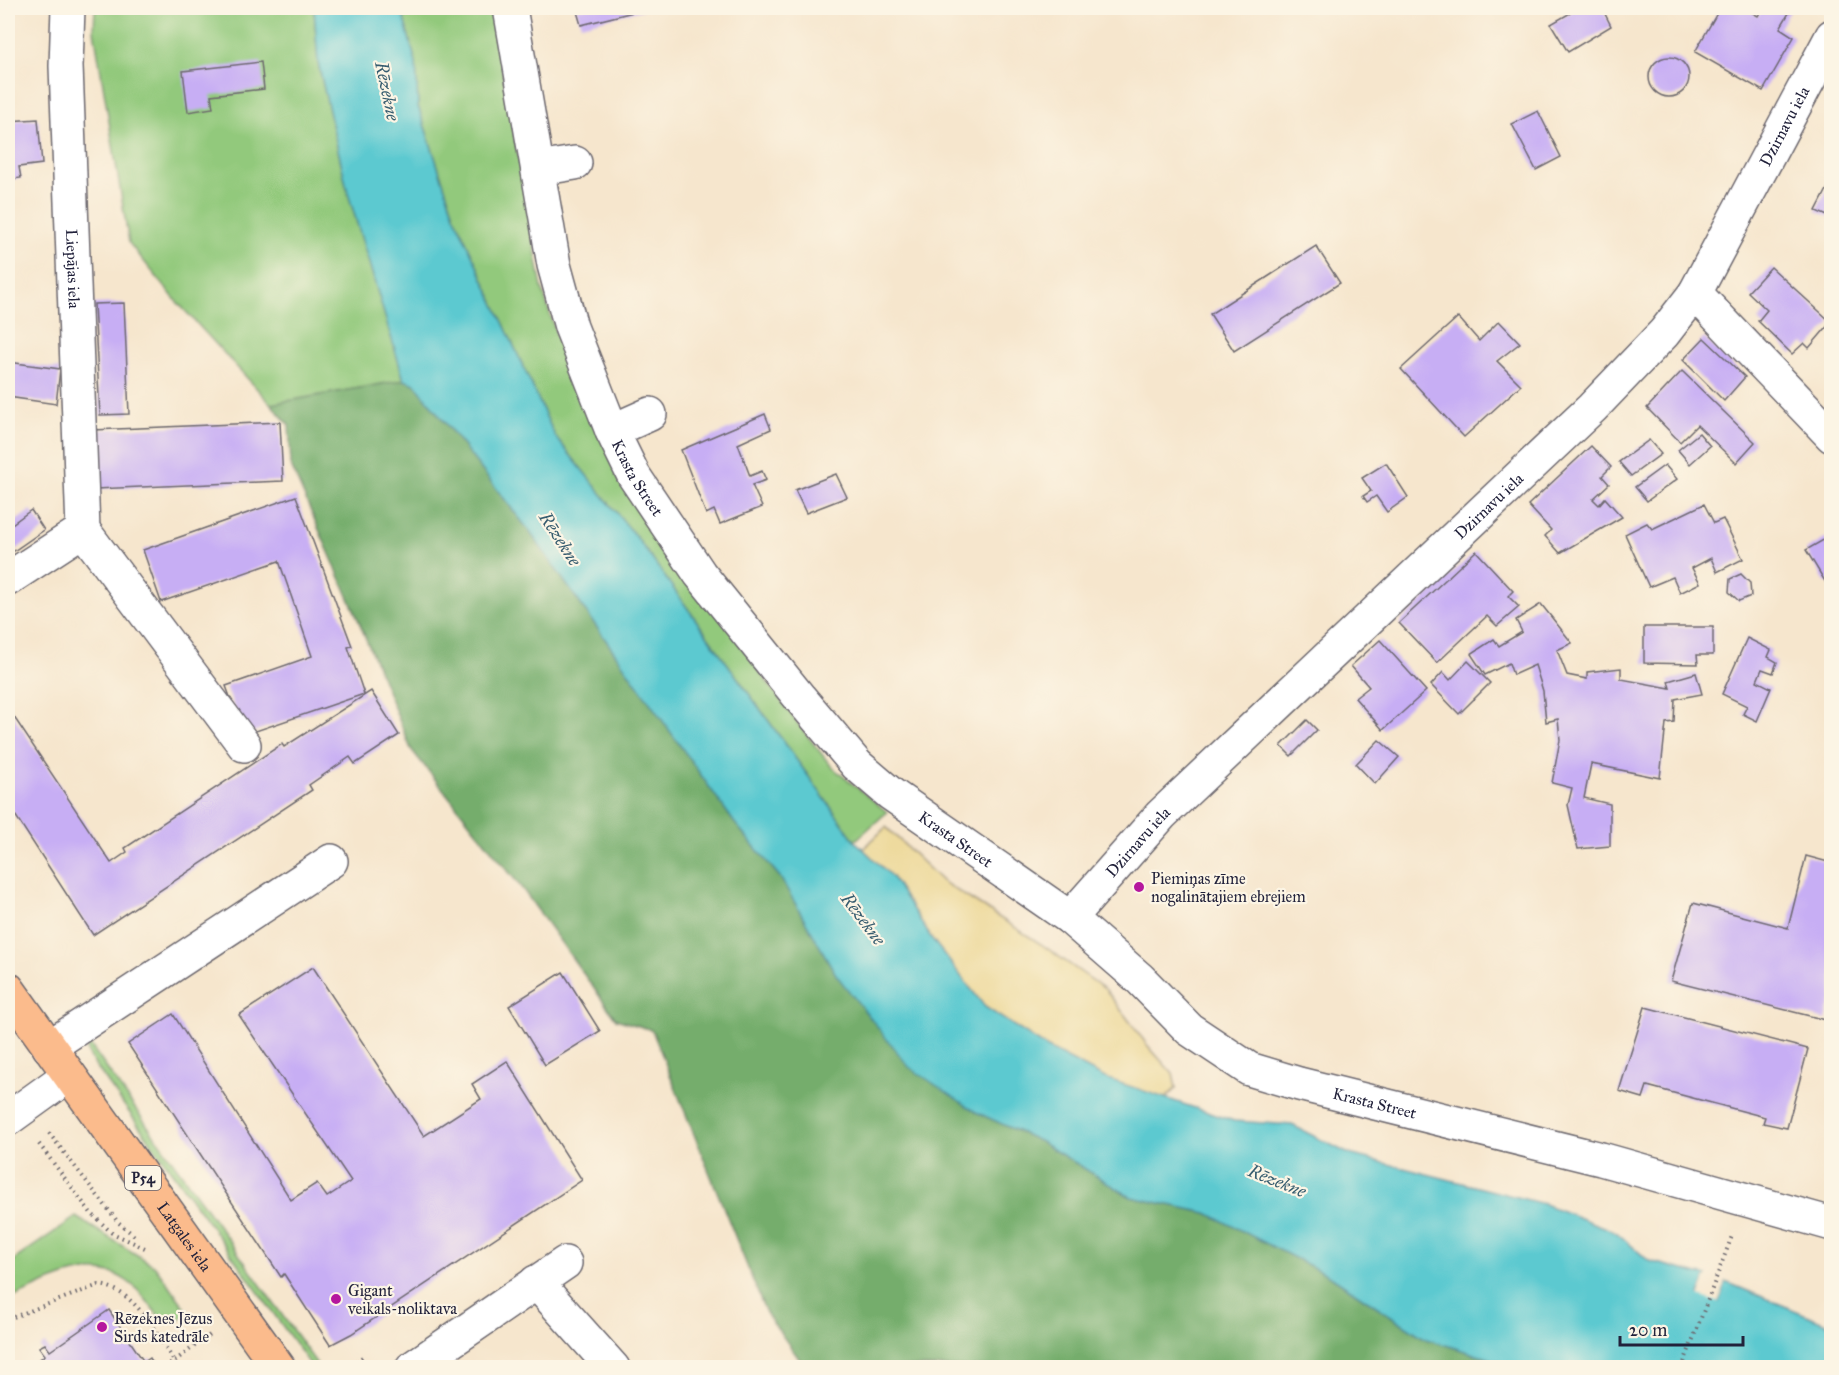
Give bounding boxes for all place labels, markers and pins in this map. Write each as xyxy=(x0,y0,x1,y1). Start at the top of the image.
place label: Piemiņas zīme nogalinātajiem ebrejiem xyxy=(1151,869,1306,907)
marker: Piemiņas zīme nogalinātajiem ebrejiem xyxy=(1132,880,1146,894)
place label: Gigant veikals-noliktava xyxy=(347,1281,457,1318)
marker: Gigant veikals-noliktava xyxy=(329,1292,343,1306)
place label: Rēzeknes Jēzus Sirds katedrāle xyxy=(114,1309,213,1346)
marker: Rēzeknes Jēzus Sirds katedrāle xyxy=(95,1320,109,1334)

